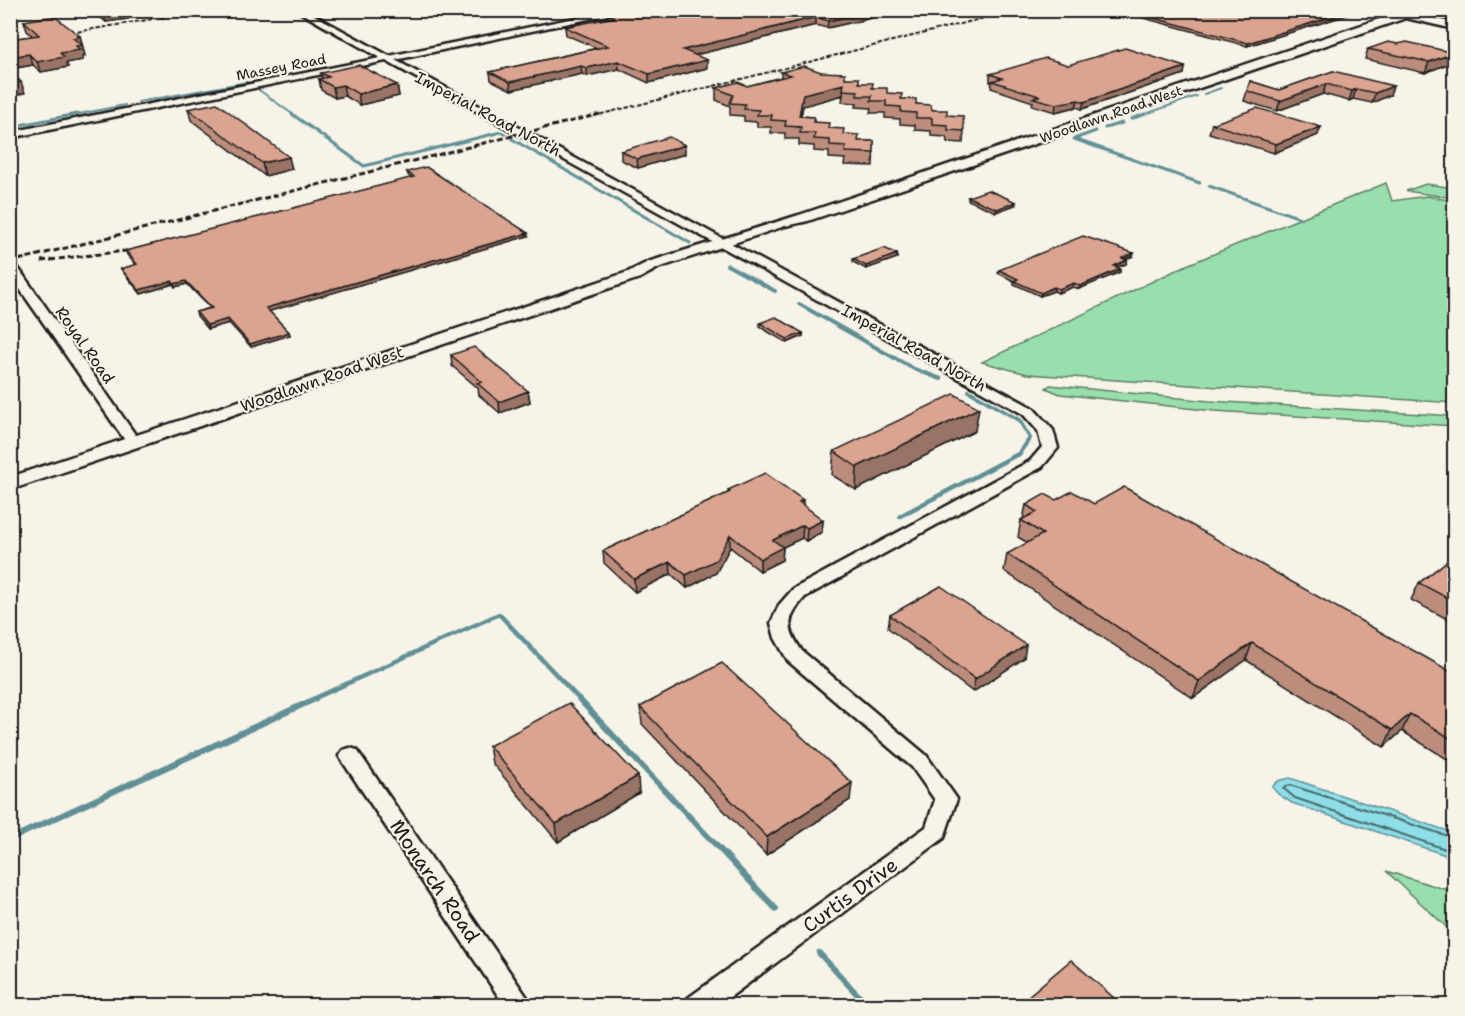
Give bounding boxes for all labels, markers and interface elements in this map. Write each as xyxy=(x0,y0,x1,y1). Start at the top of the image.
street label: Massey Road xyxy=(235,49,328,85)
street label: Imperial Road North xyxy=(411,67,565,161)
street label: Woodlawn Road West xyxy=(1037,81,1185,147)
street label: Imperial Road North xyxy=(838,299,990,397)
street label: Royal Road xyxy=(51,302,119,388)
street label: Woodlawn Road West xyxy=(238,341,406,417)
street label: Monarch Road xyxy=(384,814,486,948)
street label: Curtis Drive xyxy=(797,852,903,938)

